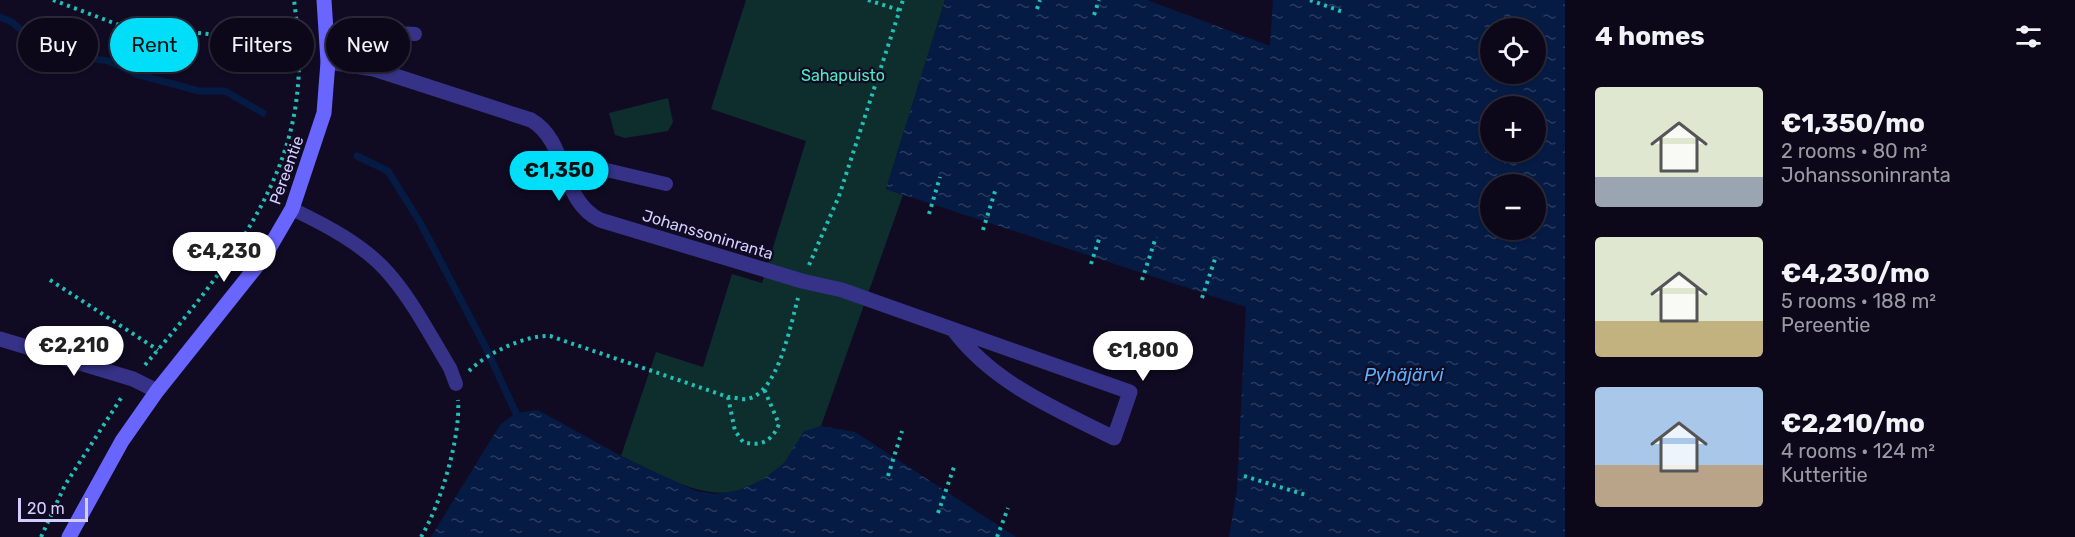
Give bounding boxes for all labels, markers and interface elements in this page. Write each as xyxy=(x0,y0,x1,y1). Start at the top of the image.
chip: Buy xyxy=(18,18,98,72)
chip: Rent xyxy=(110,18,198,72)
chip: Filters xyxy=(210,18,314,72)
chip: New xyxy=(326,18,410,72)
map controls xyxy=(1480,18,1546,240)
button: locate xyxy=(1480,18,1546,84)
icon: filters xyxy=(2012,20,2045,53)
text: 4 homes xyxy=(1595,21,1705,52)
park label: Sahapuisto xyxy=(801,66,885,85)
button: + xyxy=(1480,96,1546,162)
text: €1,350/mo xyxy=(1781,108,1925,139)
icon: home xyxy=(1643,111,1715,183)
street label: Pereentie xyxy=(265,133,308,207)
text: 2 rooms · 80 m² xyxy=(1781,139,1927,163)
pin: €1,350 xyxy=(510,151,608,202)
text: €1,350 xyxy=(524,158,594,182)
text: Johanssoninranta xyxy=(1781,163,1951,187)
button: − xyxy=(1480,174,1546,240)
street label: Johanssoninranta xyxy=(640,206,776,263)
pin: €4,230 xyxy=(175,232,273,283)
text: €4,230 xyxy=(187,239,261,263)
text: €4,230/mo xyxy=(1781,258,1930,289)
icon: home xyxy=(1643,261,1715,333)
text: 5 rooms · 188 m² xyxy=(1781,289,1936,313)
text: Pereentie xyxy=(1781,313,1871,337)
pin: €2,210 xyxy=(25,326,123,377)
pin: €1,800 xyxy=(1094,331,1192,382)
text: €2,210 xyxy=(39,333,109,357)
text: €1,800 xyxy=(1107,338,1179,362)
water label: Pyhäjärvi xyxy=(1364,364,1444,386)
text: €2,210/mo xyxy=(1781,408,1925,439)
icon: home xyxy=(1643,411,1715,483)
text: 4 rooms · 124 m² xyxy=(1781,439,1935,463)
text: Kutteritie xyxy=(1781,463,1868,487)
scale bar xyxy=(18,495,88,522)
text: 20 m xyxy=(27,499,65,518)

